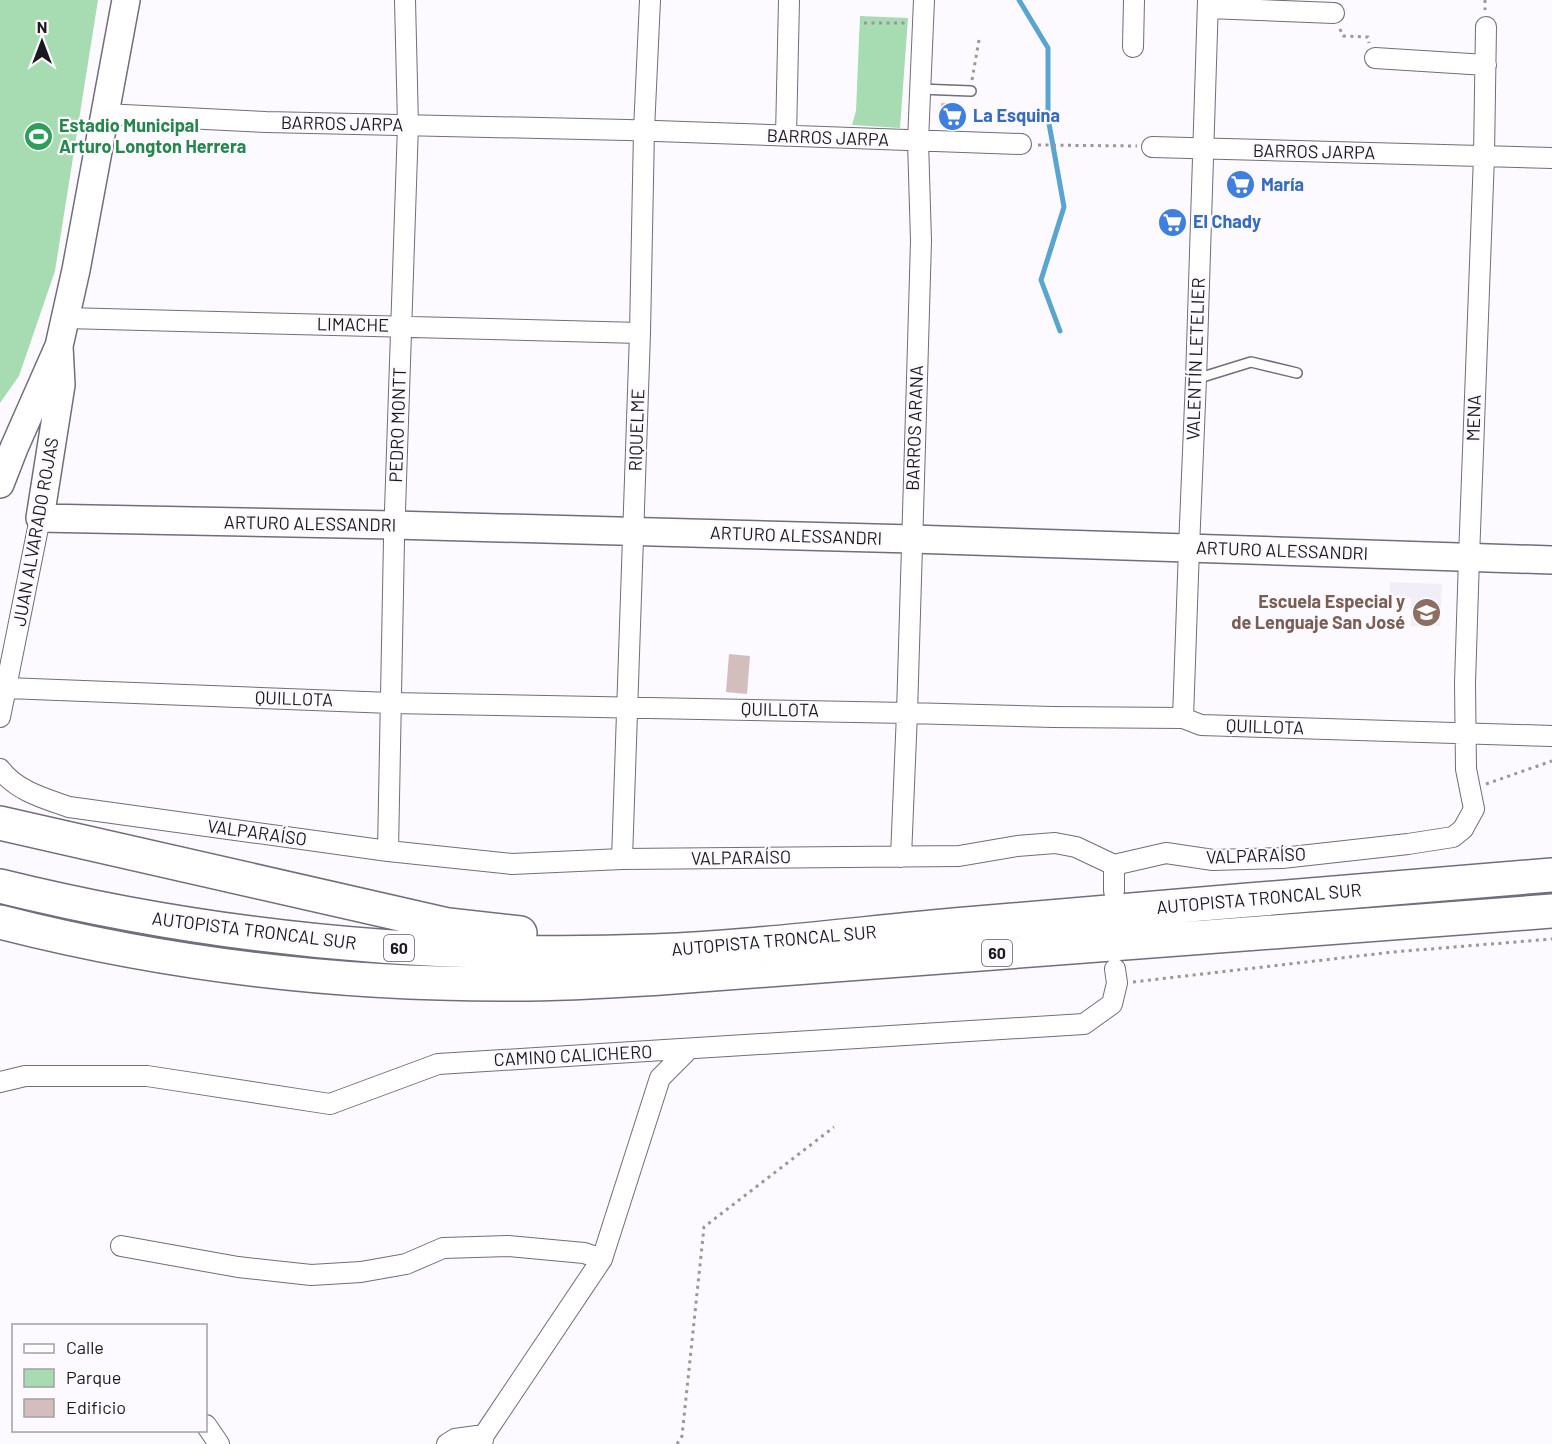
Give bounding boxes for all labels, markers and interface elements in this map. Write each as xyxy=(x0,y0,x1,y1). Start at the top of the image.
north arrow xyxy=(12,12,72,72)
text: N xyxy=(37,17,47,36)
supermarket icon: La Esquina xyxy=(936,100,968,132)
place label: La Esquina xyxy=(973,104,1060,126)
street label: BARROS JARPA xyxy=(281,111,404,135)
place label: Estadio Municipal Arturo Longton Herrera xyxy=(59,114,246,157)
sports icon: Estadio Municipal Arturo Longton Herrera xyxy=(22,120,54,152)
street label: BARROS JARPA xyxy=(766,124,890,150)
street label: BARROS JARPA xyxy=(1253,139,1376,163)
supermarket icon: María xyxy=(1224,169,1256,201)
place label: María xyxy=(1261,173,1304,195)
supermarket icon: El Chady xyxy=(1156,206,1188,238)
place label: El Chady xyxy=(1193,210,1261,232)
street label: VALENTÍN LETELIER xyxy=(1181,277,1209,441)
street label: LIMACHE xyxy=(317,312,389,336)
street label: BARROS ARANA xyxy=(901,365,927,491)
street label: PEDRO MONTT xyxy=(384,367,410,483)
street label: RIQUELME xyxy=(624,388,648,472)
street label: MENA xyxy=(1461,394,1485,442)
street label: JUAN ALVARADO ROJAS xyxy=(8,436,62,628)
street label: ARTURO ALESSANDRI xyxy=(224,510,396,536)
street label: ARTURO ALESSANDRI xyxy=(710,521,883,549)
street label: ARTURO ALESSANDRI xyxy=(1196,536,1369,564)
place label: Escuela Especial y de Lenguaje San José xyxy=(1231,590,1405,633)
school or university icon: Escuela Especial y de Lenguaje San José xyxy=(1410,596,1442,628)
street label: QUILLOTA xyxy=(255,686,334,710)
street label: QUILLOTA xyxy=(741,697,819,721)
street label: QUILLOTA xyxy=(1226,714,1305,738)
street label: VALPARAÍSO xyxy=(206,814,308,850)
street label: VALPARAÍSO xyxy=(1205,842,1306,868)
street label: VALPARAÍSO xyxy=(691,845,791,869)
street label: AUTOPISTA TRONCAL SUR xyxy=(1155,878,1362,918)
street label: AUTOPISTA TRONCAL SUR xyxy=(151,907,358,953)
street label: AUTOPISTA TRONCAL SUR xyxy=(670,920,877,960)
road number: 60 xyxy=(384,935,414,961)
road number: 60 xyxy=(982,940,1012,966)
street label: CAMINO CALICHERO xyxy=(493,1040,653,1070)
legend xyxy=(12,1324,207,1432)
text: Calle xyxy=(66,1336,104,1358)
text: Parque xyxy=(66,1366,121,1388)
text: Edificio xyxy=(66,1396,126,1418)

